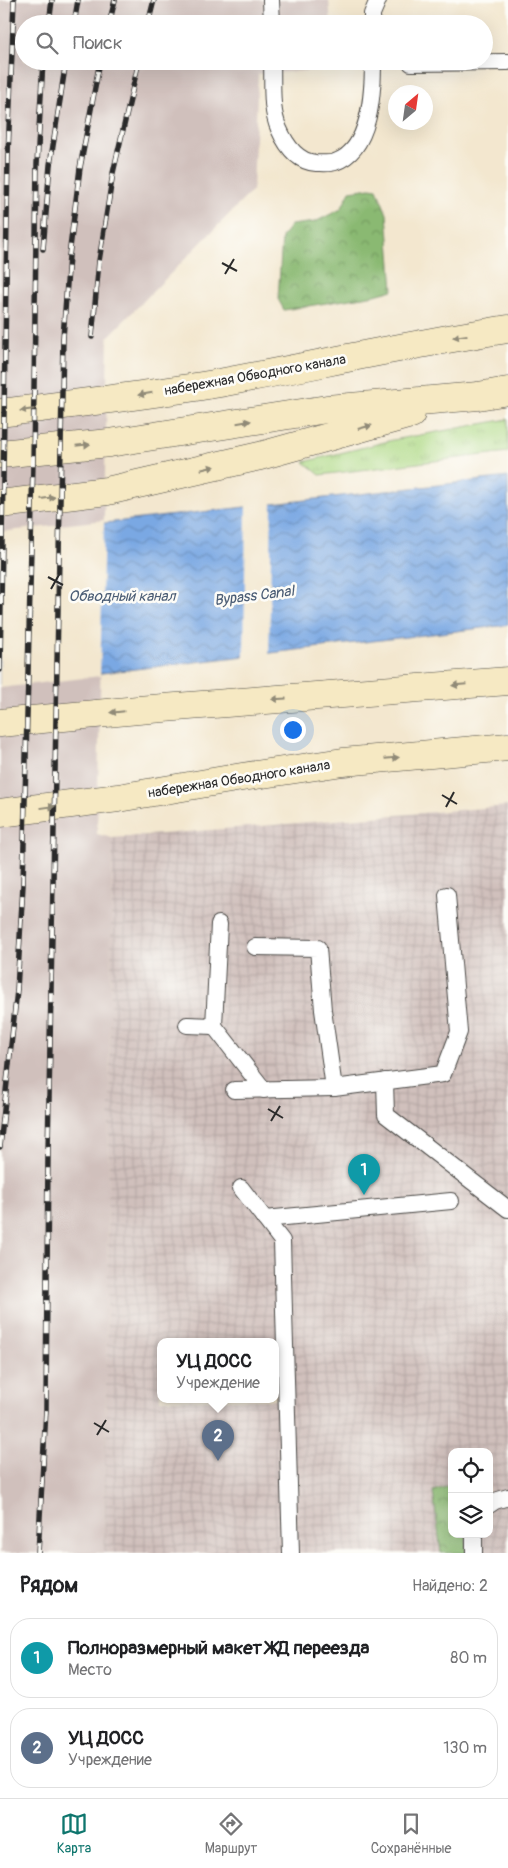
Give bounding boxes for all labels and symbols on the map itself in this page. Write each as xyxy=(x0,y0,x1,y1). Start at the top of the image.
north arrow xyxy=(388,85,433,130)
one-way arrow xyxy=(451,333,467,341)
street label: набережная Обводного канала xyxy=(163,351,347,399)
one-way arrow xyxy=(137,391,153,399)
one-way arrow xyxy=(19,406,35,414)
one-way arrow xyxy=(236,418,252,426)
one-way arrow xyxy=(357,423,373,431)
one-way arrow xyxy=(76,441,92,449)
one-way arrow xyxy=(200,464,215,472)
one-way arrow xyxy=(41,494,57,502)
water label: Bypass Canal xyxy=(213,581,296,610)
water label: Обводный канал xyxy=(69,587,177,606)
one-way arrow xyxy=(451,681,467,689)
one-way arrow xyxy=(271,695,287,703)
one-way arrow xyxy=(109,708,125,716)
your location xyxy=(280,717,306,743)
one-way arrow xyxy=(384,754,400,762)
street label: набережная Обводного канала xyxy=(147,756,331,802)
one-way arrow xyxy=(41,803,57,811)
pin: 1 xyxy=(348,1154,380,1195)
pin: 2 xyxy=(202,1420,234,1461)

